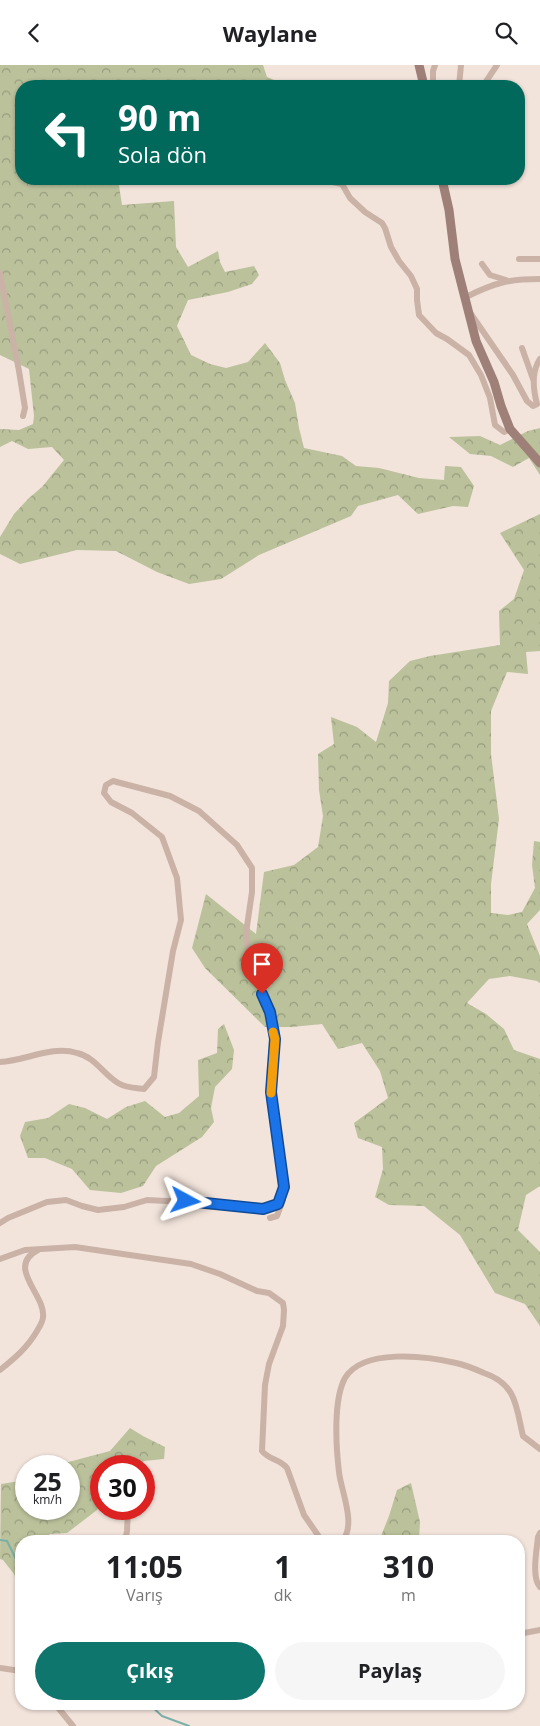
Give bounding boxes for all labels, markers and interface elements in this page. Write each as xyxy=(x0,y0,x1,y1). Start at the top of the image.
text: Waylane xyxy=(223,18,317,48)
icon: back xyxy=(20,19,48,47)
icon: search xyxy=(492,19,520,47)
text: 90 m xyxy=(118,94,201,141)
icon: left xyxy=(35,100,100,165)
text: Sola dön xyxy=(118,139,207,169)
pin xyxy=(241,943,283,994)
icon: arrive xyxy=(248,950,276,978)
position arrow xyxy=(159,1174,211,1226)
speed limit sign: 30 xyxy=(90,1455,155,1520)
text: 25 xyxy=(33,1464,62,1498)
text: km/h xyxy=(33,1491,62,1508)
text: 11:05 xyxy=(106,1546,183,1587)
text: 1 xyxy=(274,1546,291,1587)
text: 310 xyxy=(383,1546,434,1587)
text: Varış xyxy=(126,1584,163,1606)
text: dk xyxy=(274,1584,292,1606)
text: m xyxy=(401,1584,416,1606)
button: Çıkış xyxy=(35,1642,265,1700)
button: Paylaş xyxy=(275,1642,505,1700)

